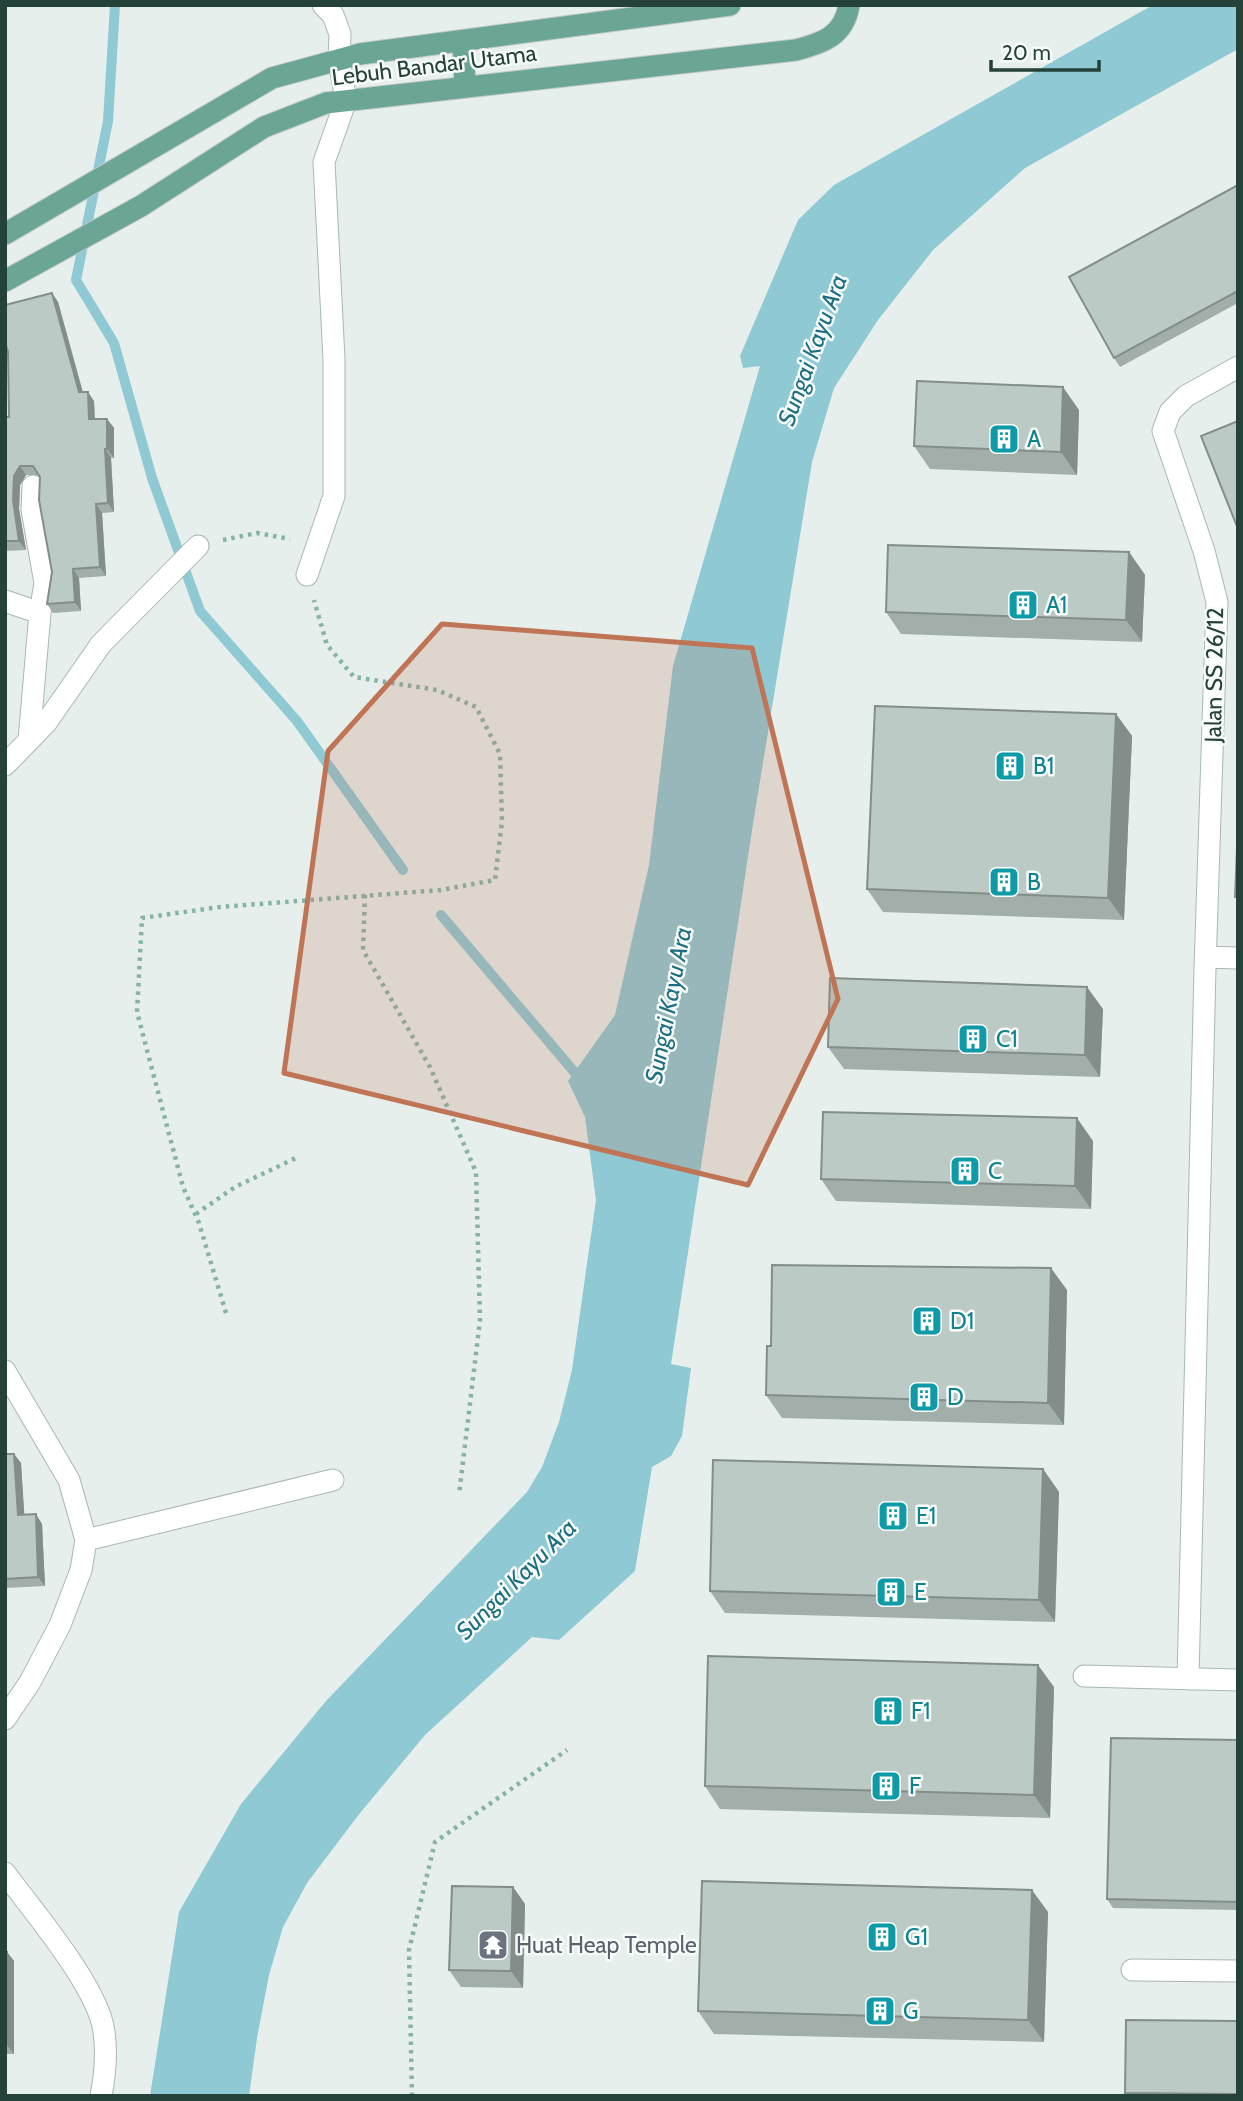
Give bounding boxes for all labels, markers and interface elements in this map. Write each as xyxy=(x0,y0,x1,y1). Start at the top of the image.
scale bar xyxy=(991,28,1100,72)
street label: Lebuh Bandar Utama xyxy=(330,39,538,91)
text: 20 m xyxy=(1002,40,1051,65)
water label: Sungai Kayu Ara xyxy=(771,271,853,429)
building icon: A xyxy=(987,422,1021,456)
place label: A xyxy=(1027,425,1041,453)
building icon: A1 xyxy=(1006,588,1040,622)
place label: A1 xyxy=(1046,591,1067,619)
street label: Jalan SS 26/12 xyxy=(1199,607,1229,744)
building icon: B1 xyxy=(993,749,1027,783)
place label: B1 xyxy=(1033,752,1054,780)
building icon: B xyxy=(987,865,1021,899)
place label: B xyxy=(1027,868,1041,896)
water label: Sungai Kayu Ara xyxy=(639,925,697,1085)
building icon: C1 xyxy=(956,1022,990,1056)
place label: C1 xyxy=(996,1025,1018,1053)
building icon: C xyxy=(948,1154,982,1188)
place label: C xyxy=(988,1157,1002,1185)
building icon: D1 xyxy=(910,1304,944,1338)
place label: D1 xyxy=(950,1307,974,1335)
building icon: D xyxy=(907,1380,941,1414)
place label: D xyxy=(947,1383,964,1411)
building icon: E1 xyxy=(876,1499,910,1533)
place label: E1 xyxy=(916,1502,936,1530)
water label: Sungai Kayu Ara xyxy=(450,1513,582,1645)
building icon: E xyxy=(874,1575,908,1609)
place label: E xyxy=(914,1578,927,1606)
building icon: F1 xyxy=(871,1694,905,1728)
place label: F1 xyxy=(911,1697,931,1725)
building icon: F xyxy=(869,1769,903,1803)
place label: F xyxy=(909,1772,921,1800)
building icon: G1 xyxy=(865,1920,899,1954)
place label: G1 xyxy=(905,1923,928,1951)
temple icon: Huat Heap Temple xyxy=(476,1928,510,1962)
place label: Huat Heap Temple xyxy=(516,1931,697,1959)
building icon: G xyxy=(863,1994,897,2028)
place label: G xyxy=(903,1997,918,2025)

